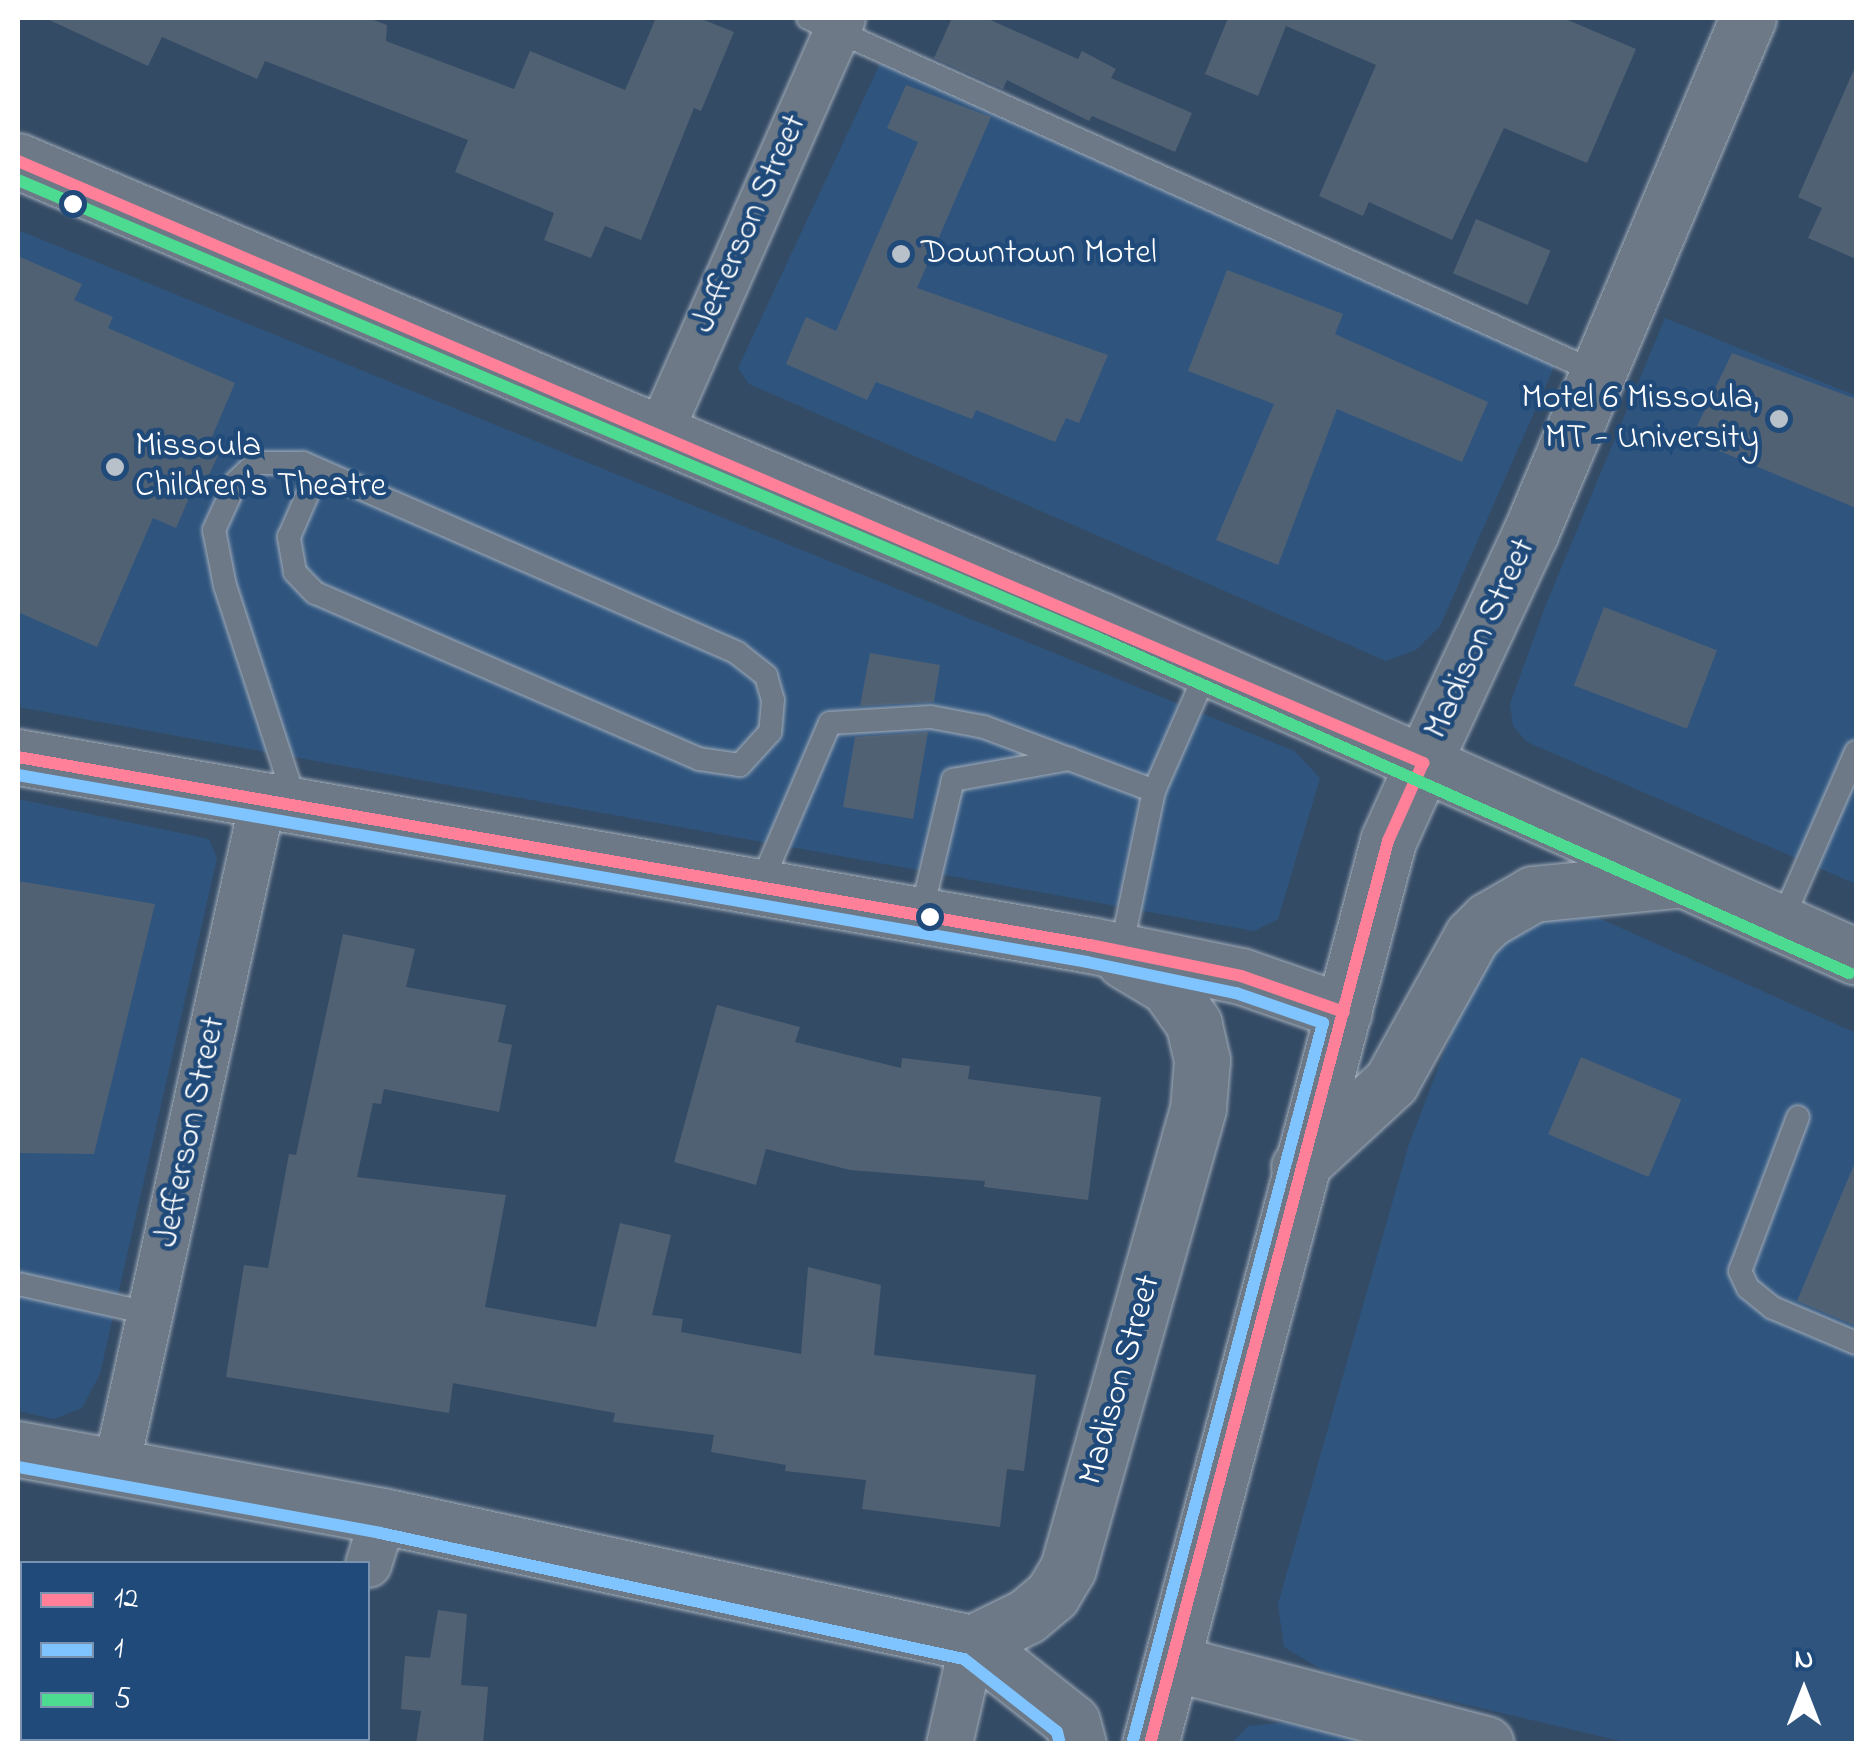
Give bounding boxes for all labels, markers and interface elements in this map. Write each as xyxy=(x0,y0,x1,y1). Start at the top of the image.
street label: Jefferson Street xyxy=(683,108,817,340)
unlabelled marker xyxy=(63,194,83,214)
place label: Downtown Motel xyxy=(921,233,1157,275)
marker: Downtown Motel xyxy=(890,243,912,265)
place label: Motel 6 Missoula, MT - University xyxy=(1521,378,1759,460)
marker: Motel 6 Missoula, MT - University xyxy=(1768,408,1790,430)
place label: Missoula Children's Theatre xyxy=(135,426,386,508)
marker: Missoula Children's Theatre xyxy=(104,456,126,478)
street label: Madison Street xyxy=(1416,532,1546,746)
unlabelled marker xyxy=(920,907,940,927)
street label: Jefferson Street xyxy=(146,1013,236,1251)
street label: Madison Street xyxy=(1071,1270,1171,1490)
legend xyxy=(20,1561,370,1741)
text: 12 xyxy=(114,1578,138,1622)
text: 1 xyxy=(114,1628,124,1672)
text: N xyxy=(1795,1640,1813,1681)
north arrow xyxy=(1754,1641,1854,1741)
text: 5 xyxy=(114,1678,131,1722)

